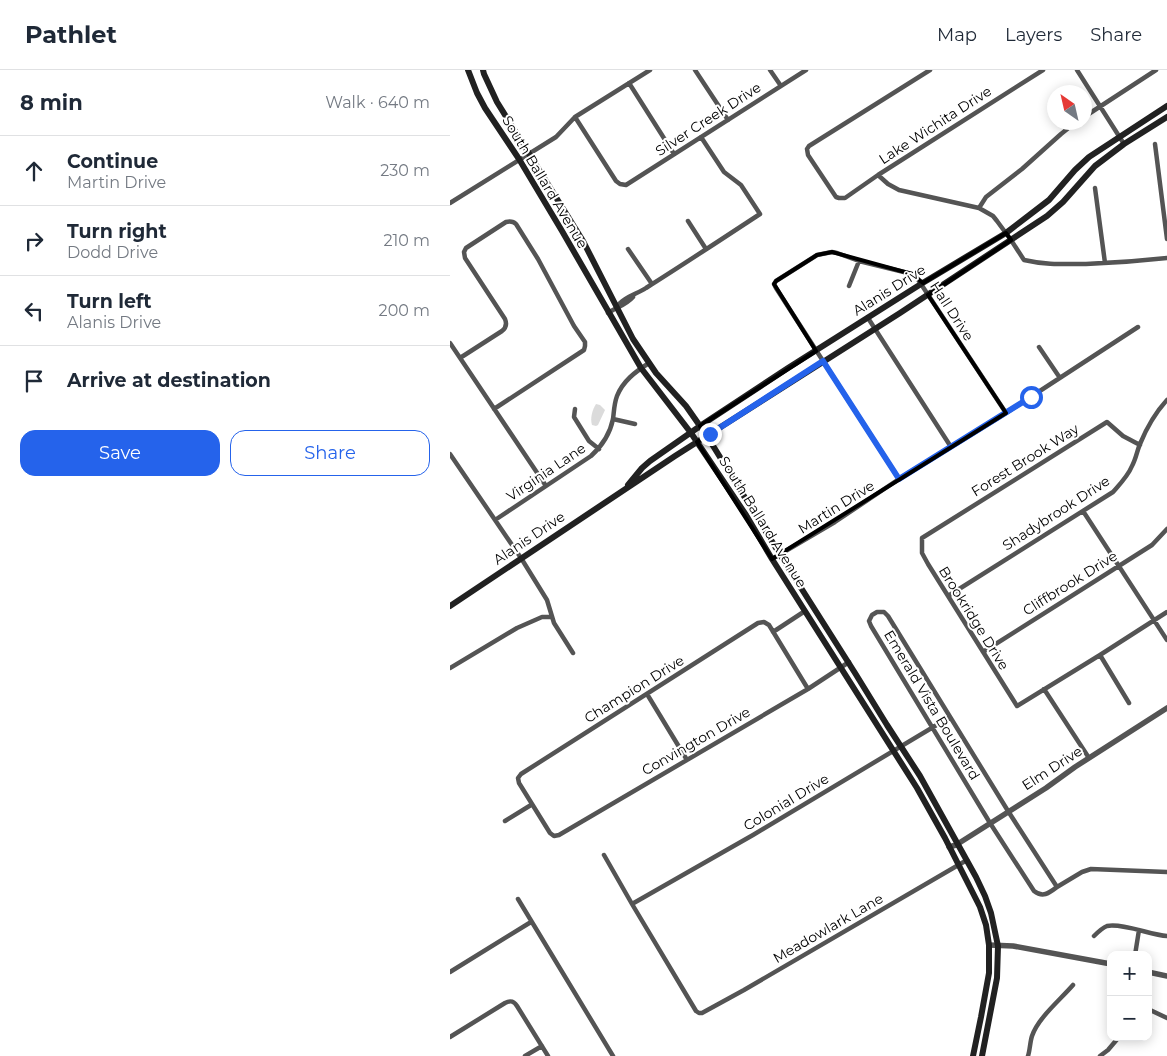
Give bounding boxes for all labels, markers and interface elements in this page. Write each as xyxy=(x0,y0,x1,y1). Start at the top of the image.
text: Pathlet xyxy=(25,20,117,49)
text: Map xyxy=(937,24,977,46)
text: Layers xyxy=(1005,24,1062,46)
text: Share xyxy=(1090,24,1142,46)
street label: Silver Creek Drive xyxy=(652,78,764,160)
street label: Lake Wichita Drive xyxy=(875,82,995,168)
north arrow xyxy=(1047,85,1092,130)
text: 8 min xyxy=(20,90,83,115)
text: Walk · 640 m xyxy=(325,93,430,112)
street label: South Ballard Avenue xyxy=(498,112,592,252)
text: Continue xyxy=(67,150,158,173)
icon: ahead xyxy=(20,157,48,185)
text: 230 m xyxy=(380,161,430,180)
text: Martin Drive xyxy=(67,173,166,192)
text: Turn right xyxy=(67,220,167,243)
icon: right xyxy=(20,227,48,255)
text: 210 m xyxy=(383,231,430,250)
text: Dodd Drive xyxy=(67,243,158,262)
street label: Alanis Drive xyxy=(849,261,929,319)
street label: Hall Drive xyxy=(926,278,978,344)
text: Turn left xyxy=(67,290,152,313)
icon: left xyxy=(20,297,48,325)
text: 200 m xyxy=(379,301,430,320)
text: Alanis Drive xyxy=(67,313,161,332)
icon: arrive xyxy=(20,367,48,395)
text: Arrive at destination xyxy=(67,369,271,392)
route start xyxy=(1020,386,1043,409)
street label: Forest Brook Way xyxy=(968,419,1082,500)
route end xyxy=(699,423,722,446)
button: Save xyxy=(20,430,220,476)
button: Share xyxy=(230,430,430,476)
street label: Virginia Lane xyxy=(503,439,589,505)
street label: South Ballard Avenue xyxy=(715,453,811,591)
street label: Shadybrook Drive xyxy=(999,472,1113,554)
street label: Martin Drive xyxy=(794,476,878,538)
street label: Alanis Drive xyxy=(490,507,568,569)
street label: Cliffbrook Drive xyxy=(1019,547,1121,619)
street label: Brookridge Drive xyxy=(935,563,1013,673)
street label: Emerald Vista Boulevard xyxy=(880,627,984,783)
street label: Champion Drive xyxy=(581,651,687,727)
street label: Convington Drive xyxy=(639,703,753,779)
street label: Elm Drive xyxy=(1018,742,1086,794)
street label: Colonial Drive xyxy=(740,769,832,835)
street label: Meadowlark Lane xyxy=(770,889,886,967)
map controls xyxy=(1107,951,1152,1041)
button: + xyxy=(1107,951,1152,996)
button: − xyxy=(1107,996,1152,1041)

